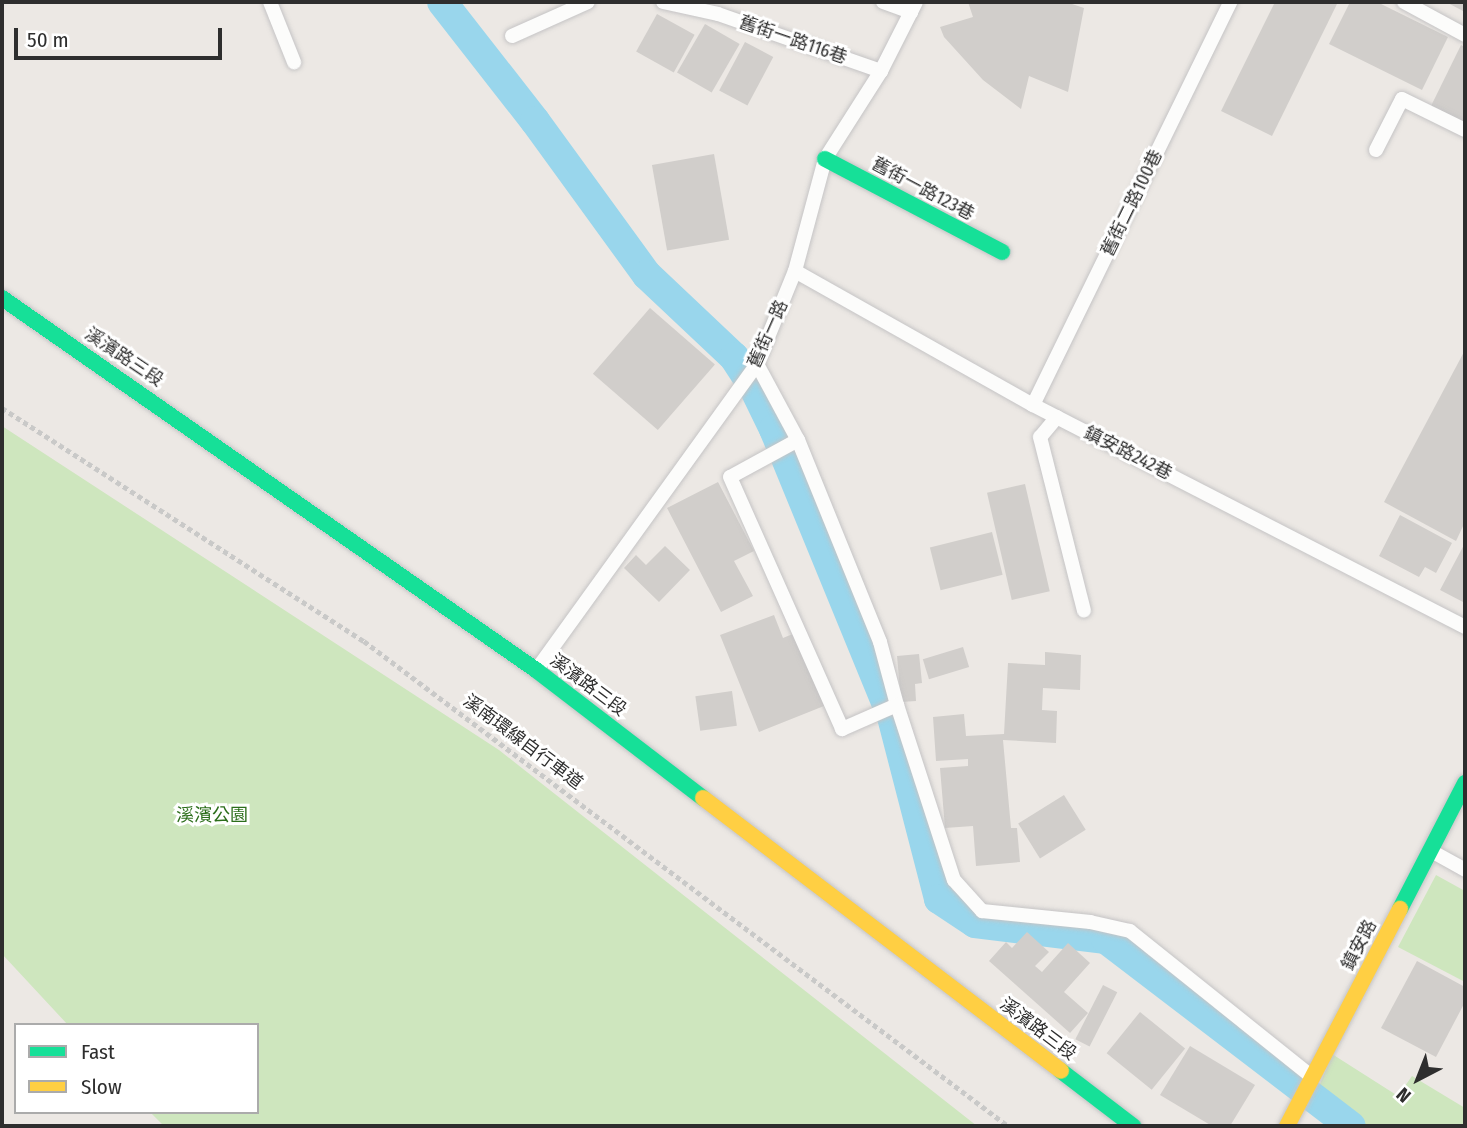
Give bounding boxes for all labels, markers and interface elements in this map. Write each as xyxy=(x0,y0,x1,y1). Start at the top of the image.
street label: 舊街一路116巷 xyxy=(736,11,850,69)
scale bar xyxy=(18,14,226,58)
text: 50 m xyxy=(27,27,69,53)
street label: 舊街二路100巷 xyxy=(1097,146,1167,260)
street label: 舊街一路123巷 xyxy=(868,153,978,225)
street label: 舊街一路 xyxy=(743,297,793,371)
street label: 溪濱路三段 xyxy=(81,323,167,391)
street label: 鎮安路242巷 xyxy=(1080,422,1176,484)
street label: 溪濱路三段 xyxy=(546,649,630,721)
street label: 溪南環線自行車道 xyxy=(459,690,587,794)
park label: 溪濱公園 xyxy=(176,804,248,826)
street label: 鎮安路 xyxy=(1337,916,1381,974)
street label: 溪濱路三段 xyxy=(996,993,1080,1065)
legend xyxy=(14,1023,259,1114)
text: Fast xyxy=(81,1039,115,1065)
north arrow xyxy=(1383,1044,1453,1114)
text: Slow xyxy=(81,1074,122,1100)
text: N xyxy=(1392,1083,1416,1107)

